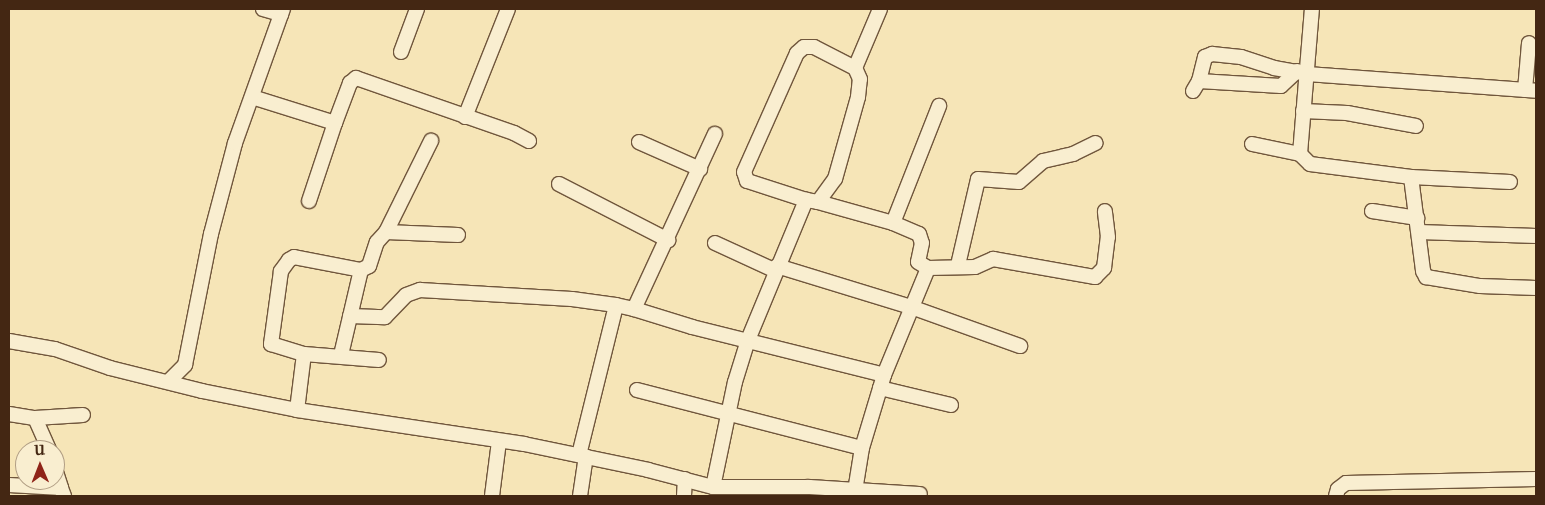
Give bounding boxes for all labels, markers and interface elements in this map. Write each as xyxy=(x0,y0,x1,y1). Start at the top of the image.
north arrow xyxy=(15,440,65,490)
text: U xyxy=(34,442,45,459)

